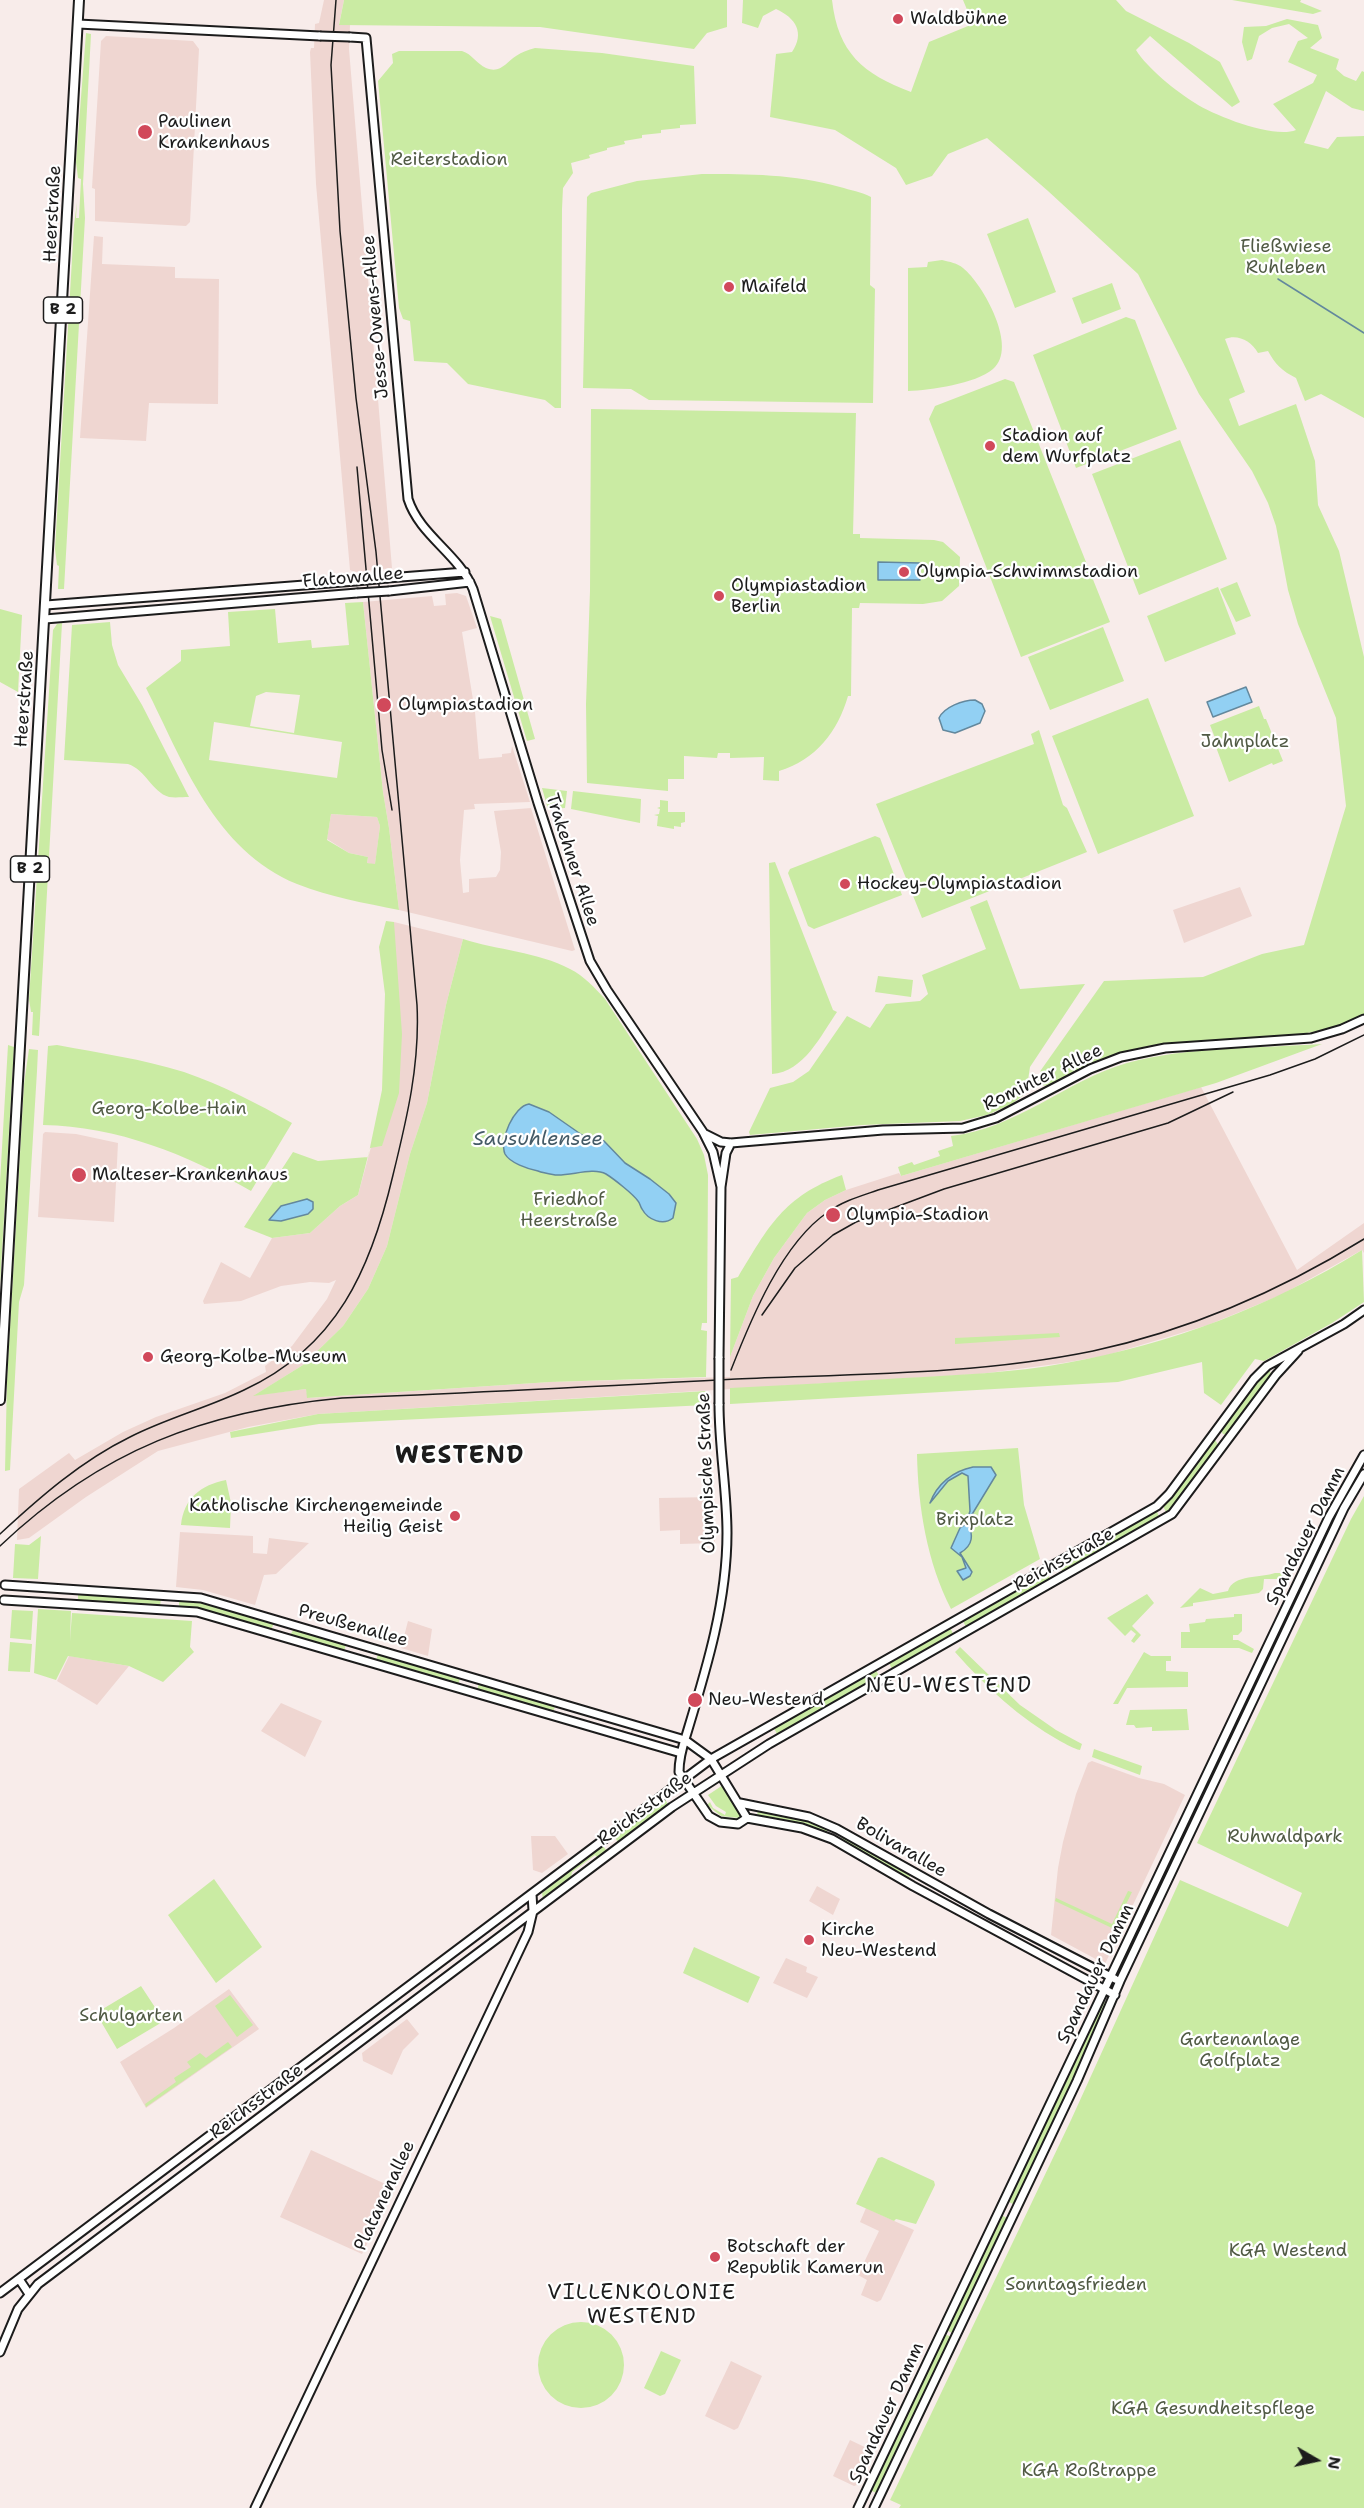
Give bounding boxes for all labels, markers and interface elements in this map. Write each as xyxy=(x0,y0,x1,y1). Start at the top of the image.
place label: Waldbühne xyxy=(910,8,1007,30)
marker: Waldbühne xyxy=(891,12,905,26)
place label: Paulinen Krankenhaus xyxy=(158,111,270,154)
marker: Paulinen Krankenhaus xyxy=(136,123,154,141)
park label: Reiterstadion xyxy=(391,149,507,171)
street label: Heerstraße xyxy=(40,165,66,263)
street label: Jesse-Owens-Allee xyxy=(358,234,394,400)
park label: Fließwiese Ruhleben xyxy=(1240,236,1332,278)
place label: Maifeld xyxy=(741,276,807,298)
marker: Maifeld xyxy=(722,280,736,294)
road number: B 2 xyxy=(44,297,82,323)
place label: Stadion auf dem Wurfplatz xyxy=(1002,425,1131,468)
marker: Stadion auf dem Wurfplatz xyxy=(983,439,997,453)
place label: Olympia-Schwimmstadion xyxy=(916,561,1138,583)
street label: Flatowallee xyxy=(302,563,404,593)
marker: Olympia-Schwimmstadion xyxy=(897,565,911,579)
place label: Olympiastadion Berlin xyxy=(731,575,866,618)
marker: Olympiastadion Berlin xyxy=(712,589,726,603)
street label: Heerstraße xyxy=(11,650,39,748)
place label: Olympiastadion xyxy=(398,694,533,716)
marker: Olympiastadion xyxy=(375,696,393,714)
park label: Jahnplatz xyxy=(1201,731,1289,753)
street label: Trakehner Allee xyxy=(540,791,604,929)
road number: B 2 xyxy=(10,856,50,882)
place label: Hockey-Olympiastadion xyxy=(857,873,1062,895)
marker: Hockey-Olympiastadion xyxy=(838,877,852,891)
street label: Rominter Allee xyxy=(980,1040,1106,1116)
park label: Georg-Kolbe-Hain xyxy=(92,1098,246,1120)
water label: Sausuhlensee xyxy=(473,1128,603,1152)
place label: Malteser-Krankenhaus xyxy=(92,1164,288,1186)
marker: Malteser-Krankenhaus xyxy=(70,1166,88,1184)
park label: Friedhof Heerstraße xyxy=(520,1189,618,1232)
place label: Olympia-Stadion xyxy=(846,1204,989,1226)
marker: Olympia-Stadion xyxy=(824,1206,842,1224)
place label: Georg-Kolbe-Museum xyxy=(160,1346,347,1368)
marker: Georg-Kolbe-Museum xyxy=(141,1350,155,1364)
street label: Olympische Straße xyxy=(693,1392,721,1554)
district label: WESTEND xyxy=(395,1443,525,1471)
street label: Spandauer Damm xyxy=(1262,1463,1350,1609)
place label: Katholische Kirchengemeinde Heilig Geist xyxy=(189,1495,443,1538)
marker: Katholische Kirchengemeinde Heilig Geist xyxy=(448,1509,462,1523)
park label: Brixplatz xyxy=(936,1509,1014,1531)
street label: Reichsstraße xyxy=(1010,1523,1118,1597)
street label: Preußenallee xyxy=(296,1600,410,1652)
district label: NEU-WESTEND xyxy=(865,1674,1033,1700)
place label: Neu-Westend xyxy=(708,1689,824,1711)
marker: Neu-Westend xyxy=(686,1691,704,1709)
street label: Reichsstraße xyxy=(593,1767,697,1851)
street label: Bolivarallee xyxy=(852,1813,950,1883)
park label: Ruhwaldpark xyxy=(1227,1826,1343,1848)
street label: Spandauer Damm xyxy=(1053,1901,1139,2047)
place label: Kirche Neu-Westend xyxy=(821,1919,937,1962)
marker: Kirche Neu-Westend xyxy=(802,1933,816,1947)
park label: Schulgarten xyxy=(79,2005,183,2027)
park label: Gartenanlage Golfplatz xyxy=(1180,2029,1300,2072)
street label: Reichsstraße xyxy=(206,2060,308,2144)
street label: Platanenallee xyxy=(350,2137,420,2255)
place label: Botschaft der Republik Kamerun xyxy=(727,2236,884,2278)
park label: KGA Westend xyxy=(1229,2240,1347,2262)
marker: Botschaft der Republik Kamerun xyxy=(708,2250,722,2264)
park label: Sonntagsfrieden xyxy=(1005,2274,1147,2296)
district label: VILLENKOLONIE WESTEND xyxy=(547,2281,737,2331)
street label: Spandauer Damm xyxy=(845,2339,929,2487)
park label: KGA Gesundheitspflege xyxy=(1111,2398,1315,2420)
north arrow xyxy=(1286,2430,1346,2490)
text: N xyxy=(1323,2455,1346,2471)
park label: KGA Roßtrappe xyxy=(1021,2460,1157,2482)

